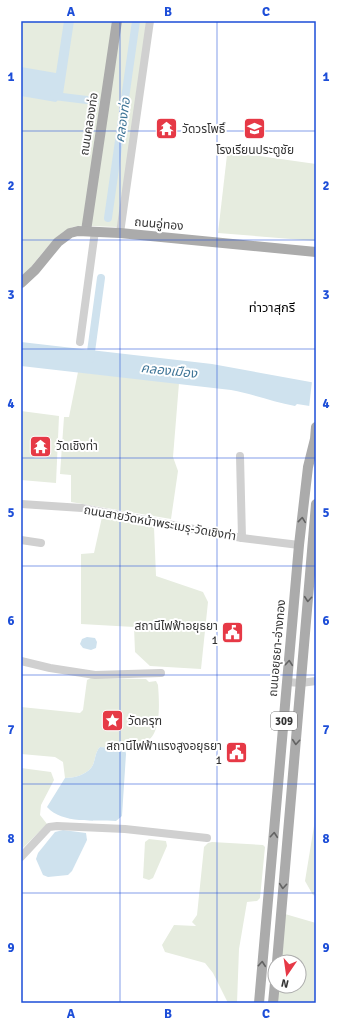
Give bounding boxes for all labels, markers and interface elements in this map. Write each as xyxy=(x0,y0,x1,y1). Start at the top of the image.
text: A xyxy=(67,4,76,20)
text: B xyxy=(164,4,172,20)
text: C xyxy=(262,4,270,20)
text: 1 xyxy=(7,69,15,85)
text: 1 xyxy=(322,69,330,85)
street label: ถนนคลองท่อ xyxy=(77,91,102,157)
water label: คลองท่อ xyxy=(112,96,134,144)
temple icon: วัดวรโพธิ์ xyxy=(154,116,180,142)
school or university icon: โรงเรียนประตูชัย xyxy=(242,116,268,142)
place label: วัดวรโพธิ์ xyxy=(182,122,226,137)
place label: โรงเรียนประตูชัย xyxy=(216,143,294,158)
text: 2 xyxy=(7,178,15,194)
text: 2 xyxy=(322,178,330,194)
street label: ถนนอู่ทอง xyxy=(134,215,184,234)
text: 3 xyxy=(7,287,15,303)
text: 3 xyxy=(322,287,330,303)
district label: ท่าวาสุกรี xyxy=(249,300,295,316)
water label: คลองเมือง xyxy=(140,360,199,382)
text: 4 xyxy=(7,396,15,412)
text: 4 xyxy=(322,396,330,412)
temple icon: วัดเชิงท่า xyxy=(28,433,54,459)
place label: วัดเชิงท่า xyxy=(56,439,98,454)
street label: ถนนสายวัดหน้าพระเมรุ-วัดเชิงท่า xyxy=(83,503,237,544)
text: 5 xyxy=(7,505,15,521)
text: 5 xyxy=(322,505,330,521)
one-way arrow xyxy=(297,517,306,523)
one-way arrow xyxy=(303,596,312,602)
street label: ถนนอยุธยา-อ่างทอง xyxy=(266,599,289,697)
text: 6 xyxy=(7,613,15,629)
text: 6 xyxy=(322,613,330,629)
place label: สถานีไฟฟ้าอยุธยา 1 xyxy=(134,619,218,648)
public building icon: สถานีไฟฟ้าอยุธยา 1 xyxy=(220,620,246,646)
one-way arrow xyxy=(284,660,293,666)
place icon: วัดครุฑ xyxy=(100,708,126,734)
road number: 309 xyxy=(271,712,297,730)
place label: วัดครุฑ xyxy=(128,714,162,729)
text: 7 xyxy=(7,722,15,738)
text: 7 xyxy=(322,722,330,738)
place label: สถานีไฟฟ้าแรงสูงอยุธยา 1 xyxy=(106,739,222,768)
one-way arrow xyxy=(291,739,300,745)
public building icon: สถานีไฟฟ้าแรงสูงอยุธยา 1 xyxy=(224,740,250,766)
text: 8 xyxy=(7,831,15,847)
text: 8 xyxy=(322,831,330,847)
one-way arrow xyxy=(269,832,278,838)
one-way arrow xyxy=(279,883,288,889)
text: 9 xyxy=(7,940,15,956)
text: 9 xyxy=(322,940,330,956)
north arrow xyxy=(267,954,307,994)
one-way arrow xyxy=(258,961,267,967)
text: N xyxy=(280,976,290,990)
text: A xyxy=(67,1006,76,1022)
text: B xyxy=(164,1006,172,1022)
text: C xyxy=(262,1006,270,1022)

